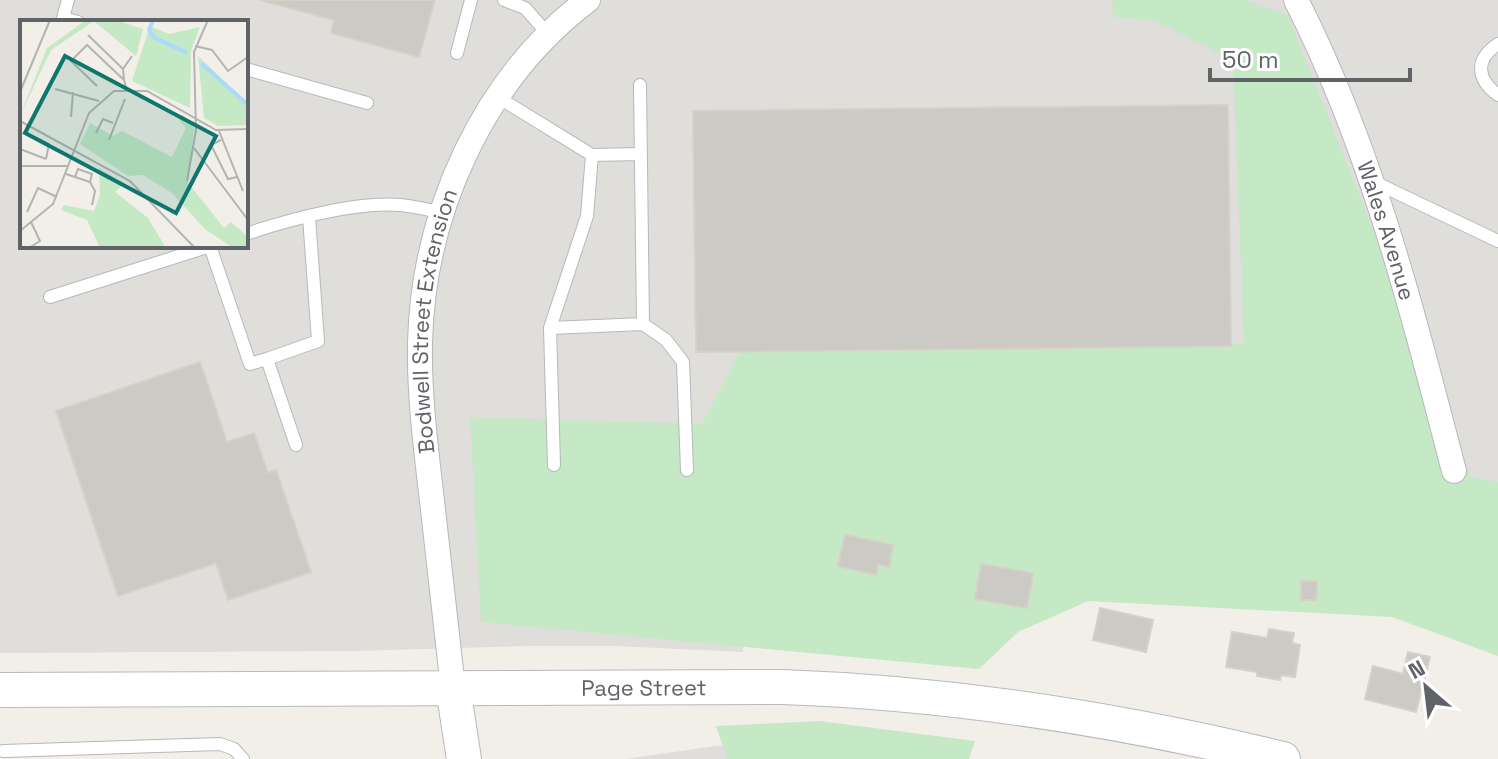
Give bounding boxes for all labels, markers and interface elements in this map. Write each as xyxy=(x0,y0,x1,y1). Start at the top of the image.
inset map xyxy=(20,20,248,248)
scale bar xyxy=(1210,32,1410,82)
text: 50 m xyxy=(1222,44,1279,75)
street label: Wales Avenue xyxy=(1351,157,1422,303)
street label: Bodwell Street Extension xyxy=(406,185,463,455)
north arrow xyxy=(1386,647,1466,727)
text: N xyxy=(1404,654,1430,685)
street label: Page Street xyxy=(581,673,707,702)

